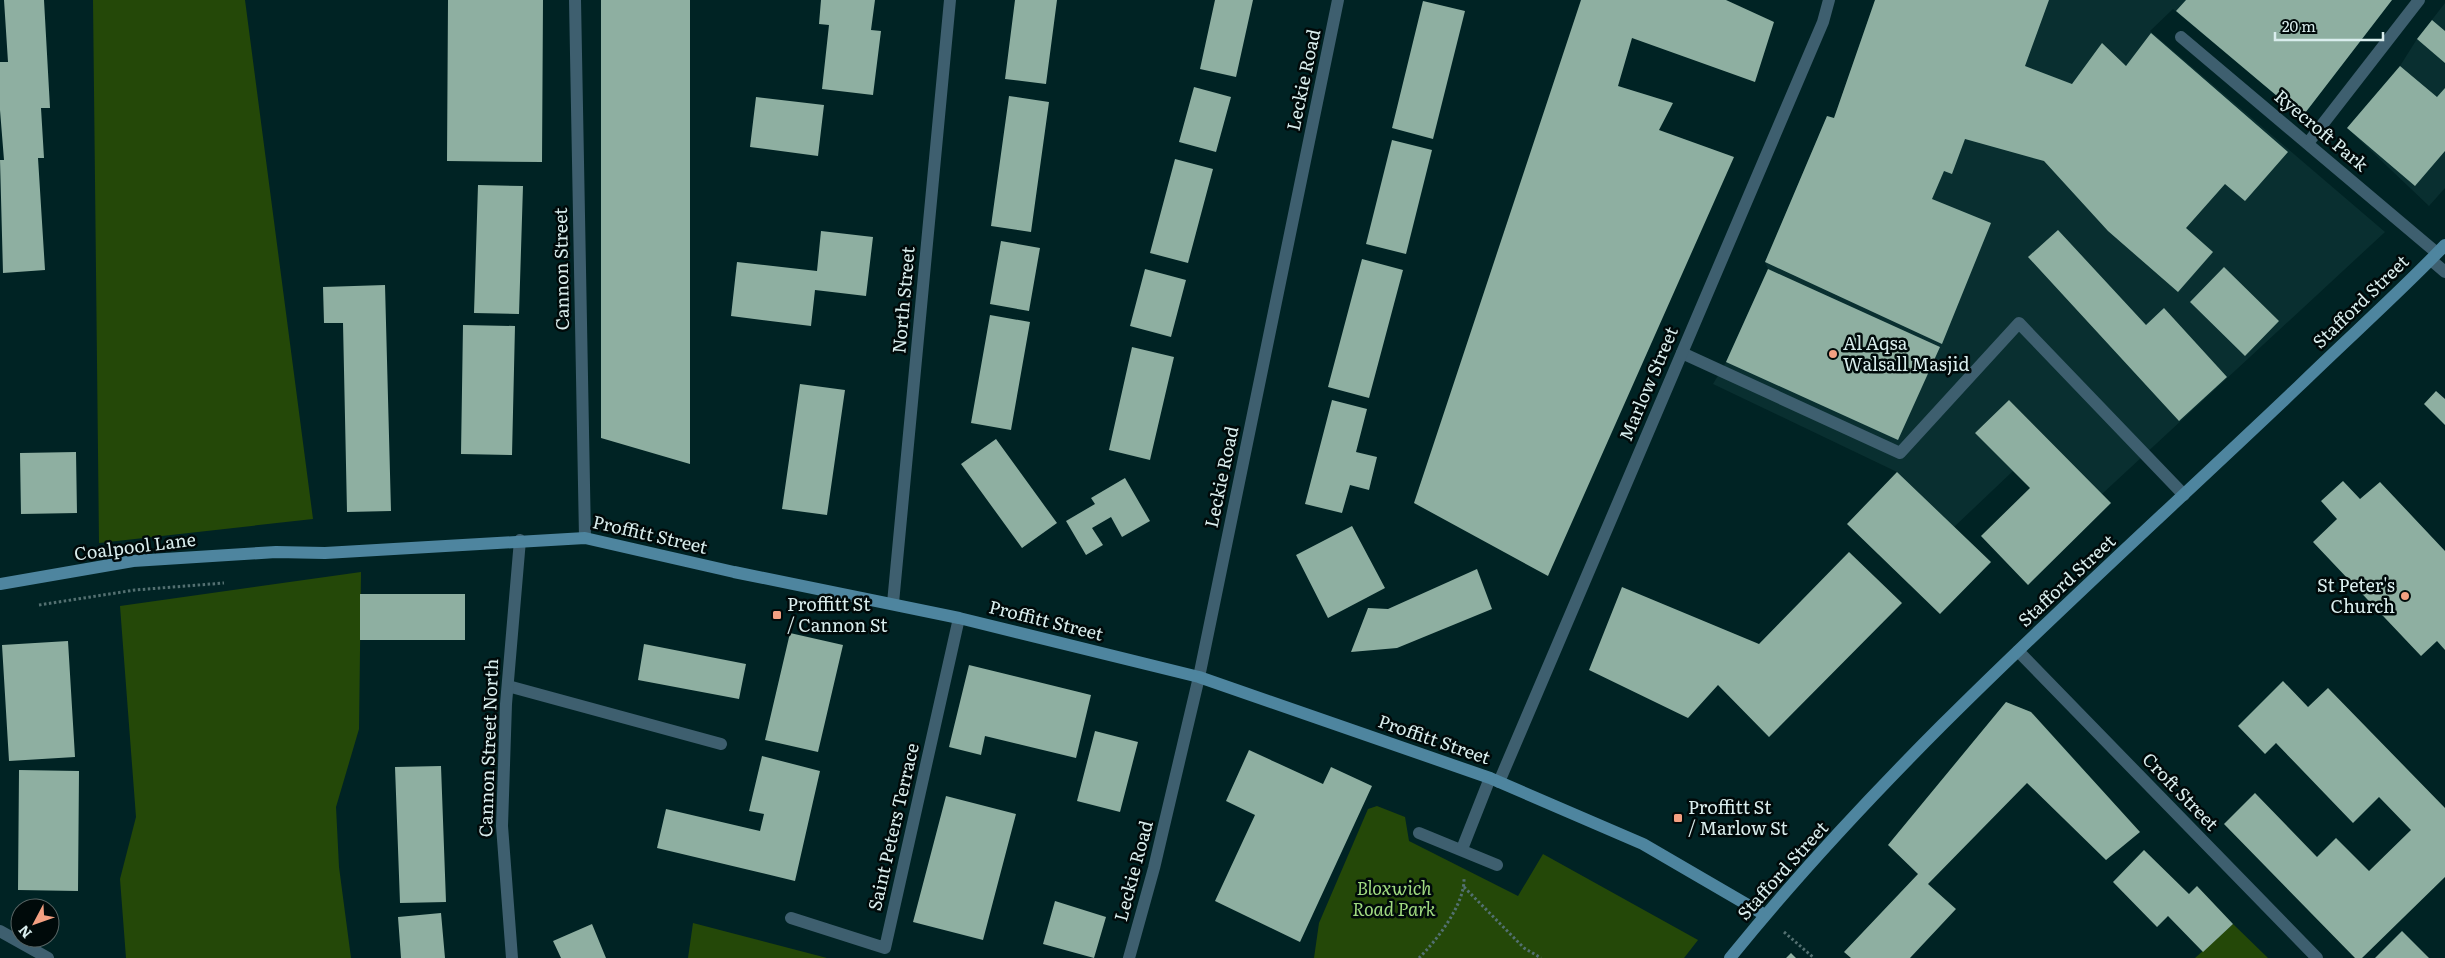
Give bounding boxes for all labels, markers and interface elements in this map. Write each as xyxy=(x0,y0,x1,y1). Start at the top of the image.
scale bar xyxy=(2275,10,2382,42)
text: 20 m xyxy=(2282,14,2316,37)
street label: Leckie Road xyxy=(1279,26,1326,133)
street label: Ryecroft Park xyxy=(2269,82,2376,178)
street label: Cannon Street xyxy=(546,207,575,331)
street label: North Street xyxy=(884,245,921,354)
street label: Stafford Street xyxy=(2306,247,2415,354)
street label: Marlow Street xyxy=(1611,321,1684,445)
place label: Al Aqsa Walsall Masjid xyxy=(1843,329,1970,377)
marker: Al Aqsa Walsall Masjid xyxy=(1827,348,1839,360)
street label: Leckie Road xyxy=(1197,423,1244,530)
street label: Proffitt Street xyxy=(590,507,711,560)
street label: Coalpool Lane xyxy=(72,525,197,566)
street label: Stafford Street xyxy=(2011,527,2121,632)
place label: St Peter's Church xyxy=(2317,571,2395,619)
place label: Proffitt St / Cannon St xyxy=(787,590,888,638)
marker: St Peter's Church xyxy=(2399,590,2411,602)
street label: Proffitt Street xyxy=(986,592,1107,647)
marker: Proffitt St / Cannon St xyxy=(771,609,783,621)
street label: Cannon Street North xyxy=(471,658,504,838)
street label: Proffitt Street xyxy=(1375,707,1495,771)
street label: Saint Peters Terrace xyxy=(860,740,925,913)
street label: Croft Street xyxy=(2137,746,2226,837)
place label: Proffitt St / Marlow St xyxy=(1688,793,1789,841)
marker: Proffitt St / Marlow St xyxy=(1672,812,1684,824)
street label: Stafford Street xyxy=(1730,814,1834,925)
street label: Leckie Road xyxy=(1106,817,1159,924)
park label: Bloxwich Road Park xyxy=(1352,874,1436,922)
north arrow xyxy=(10,898,60,948)
text: N xyxy=(13,921,36,943)

